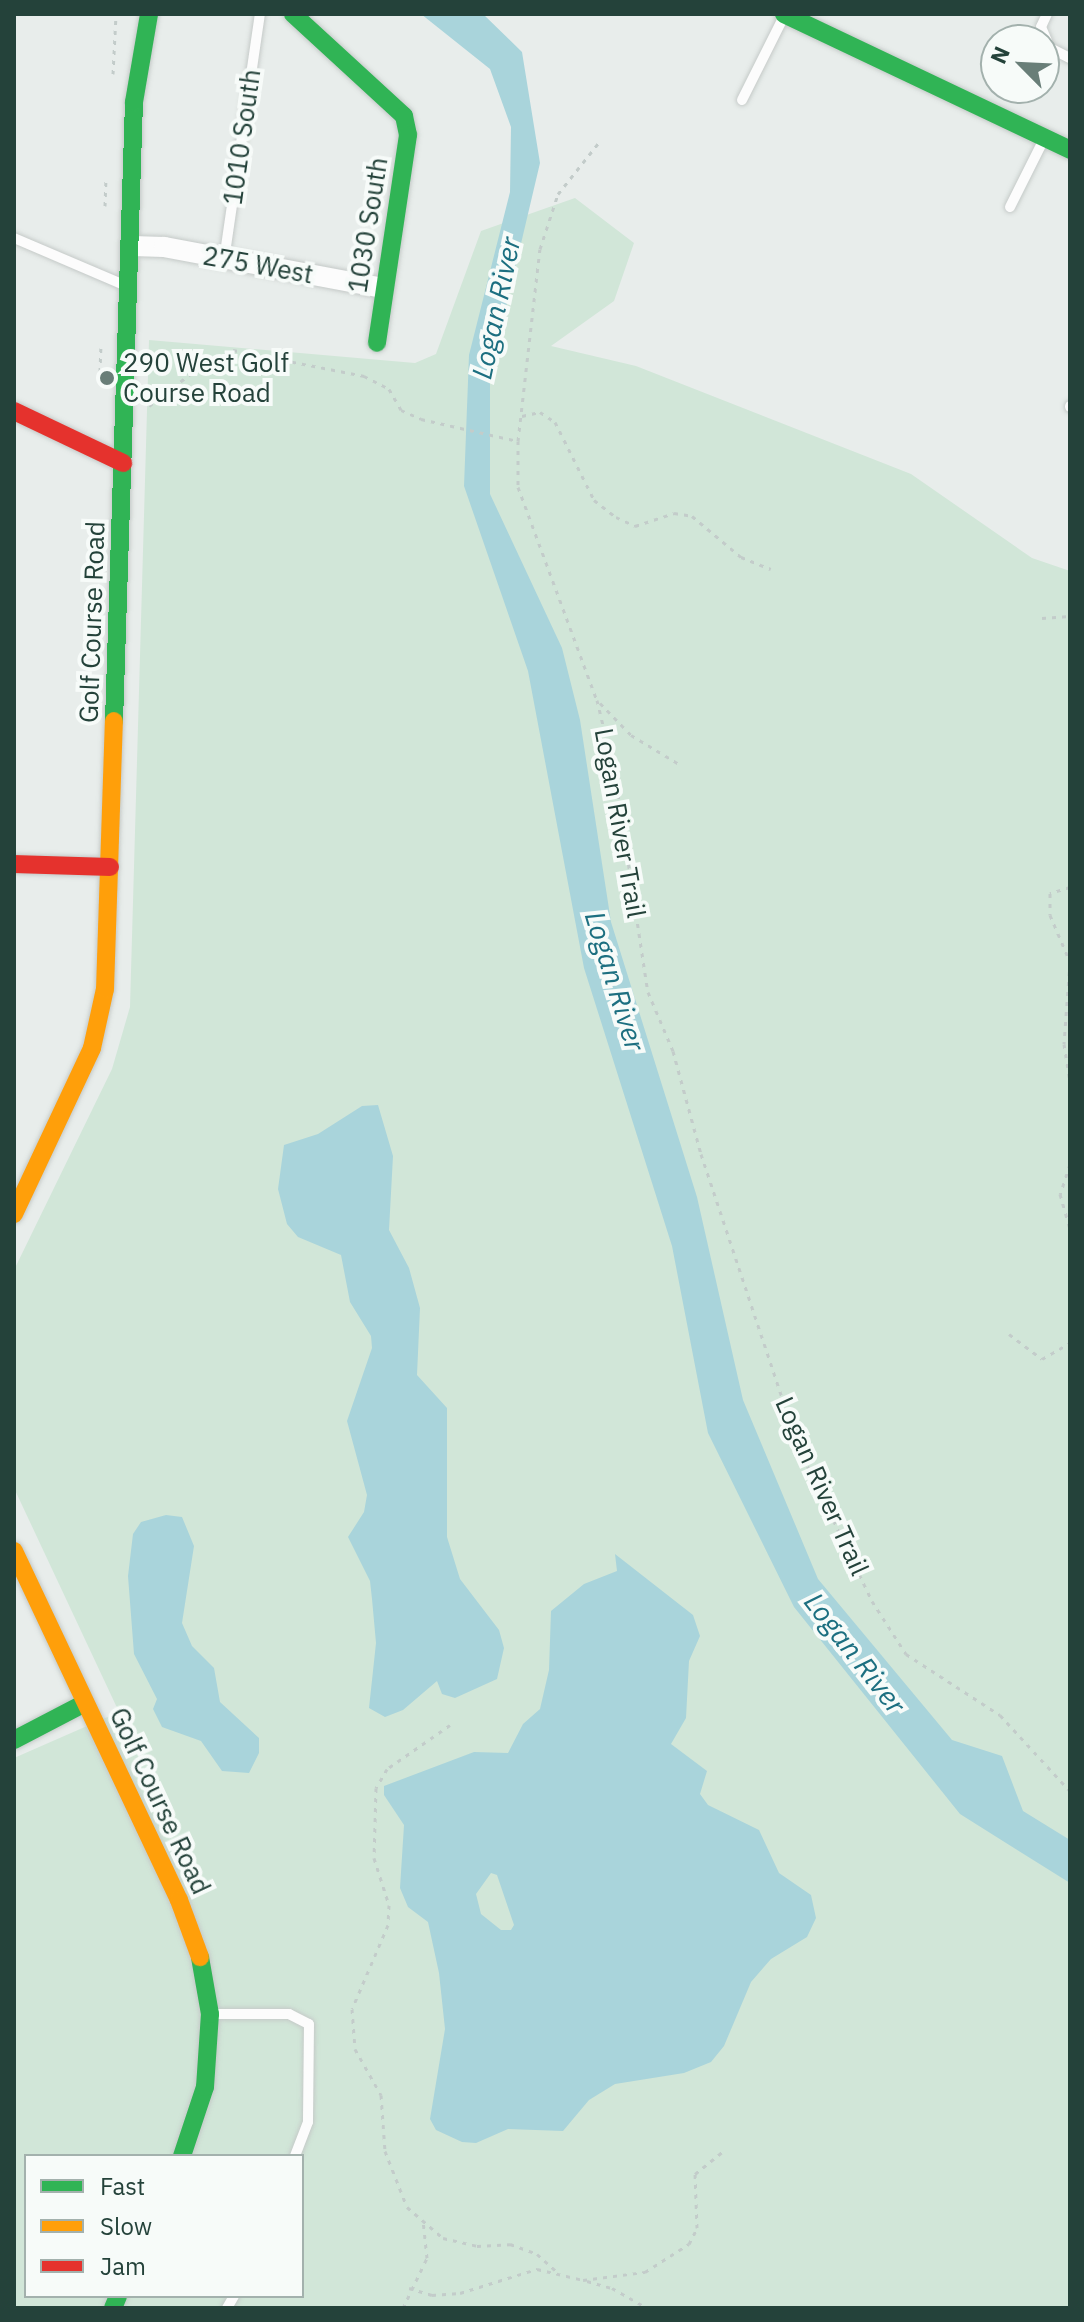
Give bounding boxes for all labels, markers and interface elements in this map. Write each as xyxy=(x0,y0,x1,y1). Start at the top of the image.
north arrow xyxy=(980,24,1060,104)
text: N xyxy=(983,42,1016,68)
street label: 1010 South xyxy=(217,67,267,207)
street label: 1030 South xyxy=(342,155,394,295)
water label: Logan River xyxy=(465,234,527,382)
street label: 275 West xyxy=(200,240,316,290)
place label: 290 West Golf Course Road xyxy=(123,347,289,408)
marker: 290 West Golf Course Road xyxy=(98,369,116,387)
street label: Golf Course Road xyxy=(73,520,111,724)
street label: Logan River Trail xyxy=(588,726,652,920)
water label: Logan River xyxy=(578,907,652,1055)
street label: Logan River Trail xyxy=(769,1392,875,1580)
water label: Logan River xyxy=(797,1586,913,1720)
street label: Golf Course Road xyxy=(103,1703,217,1899)
legend xyxy=(24,2154,304,2298)
text: Fast xyxy=(100,2170,145,2202)
text: Slow xyxy=(100,2210,152,2242)
text: Jam xyxy=(100,2250,146,2282)

